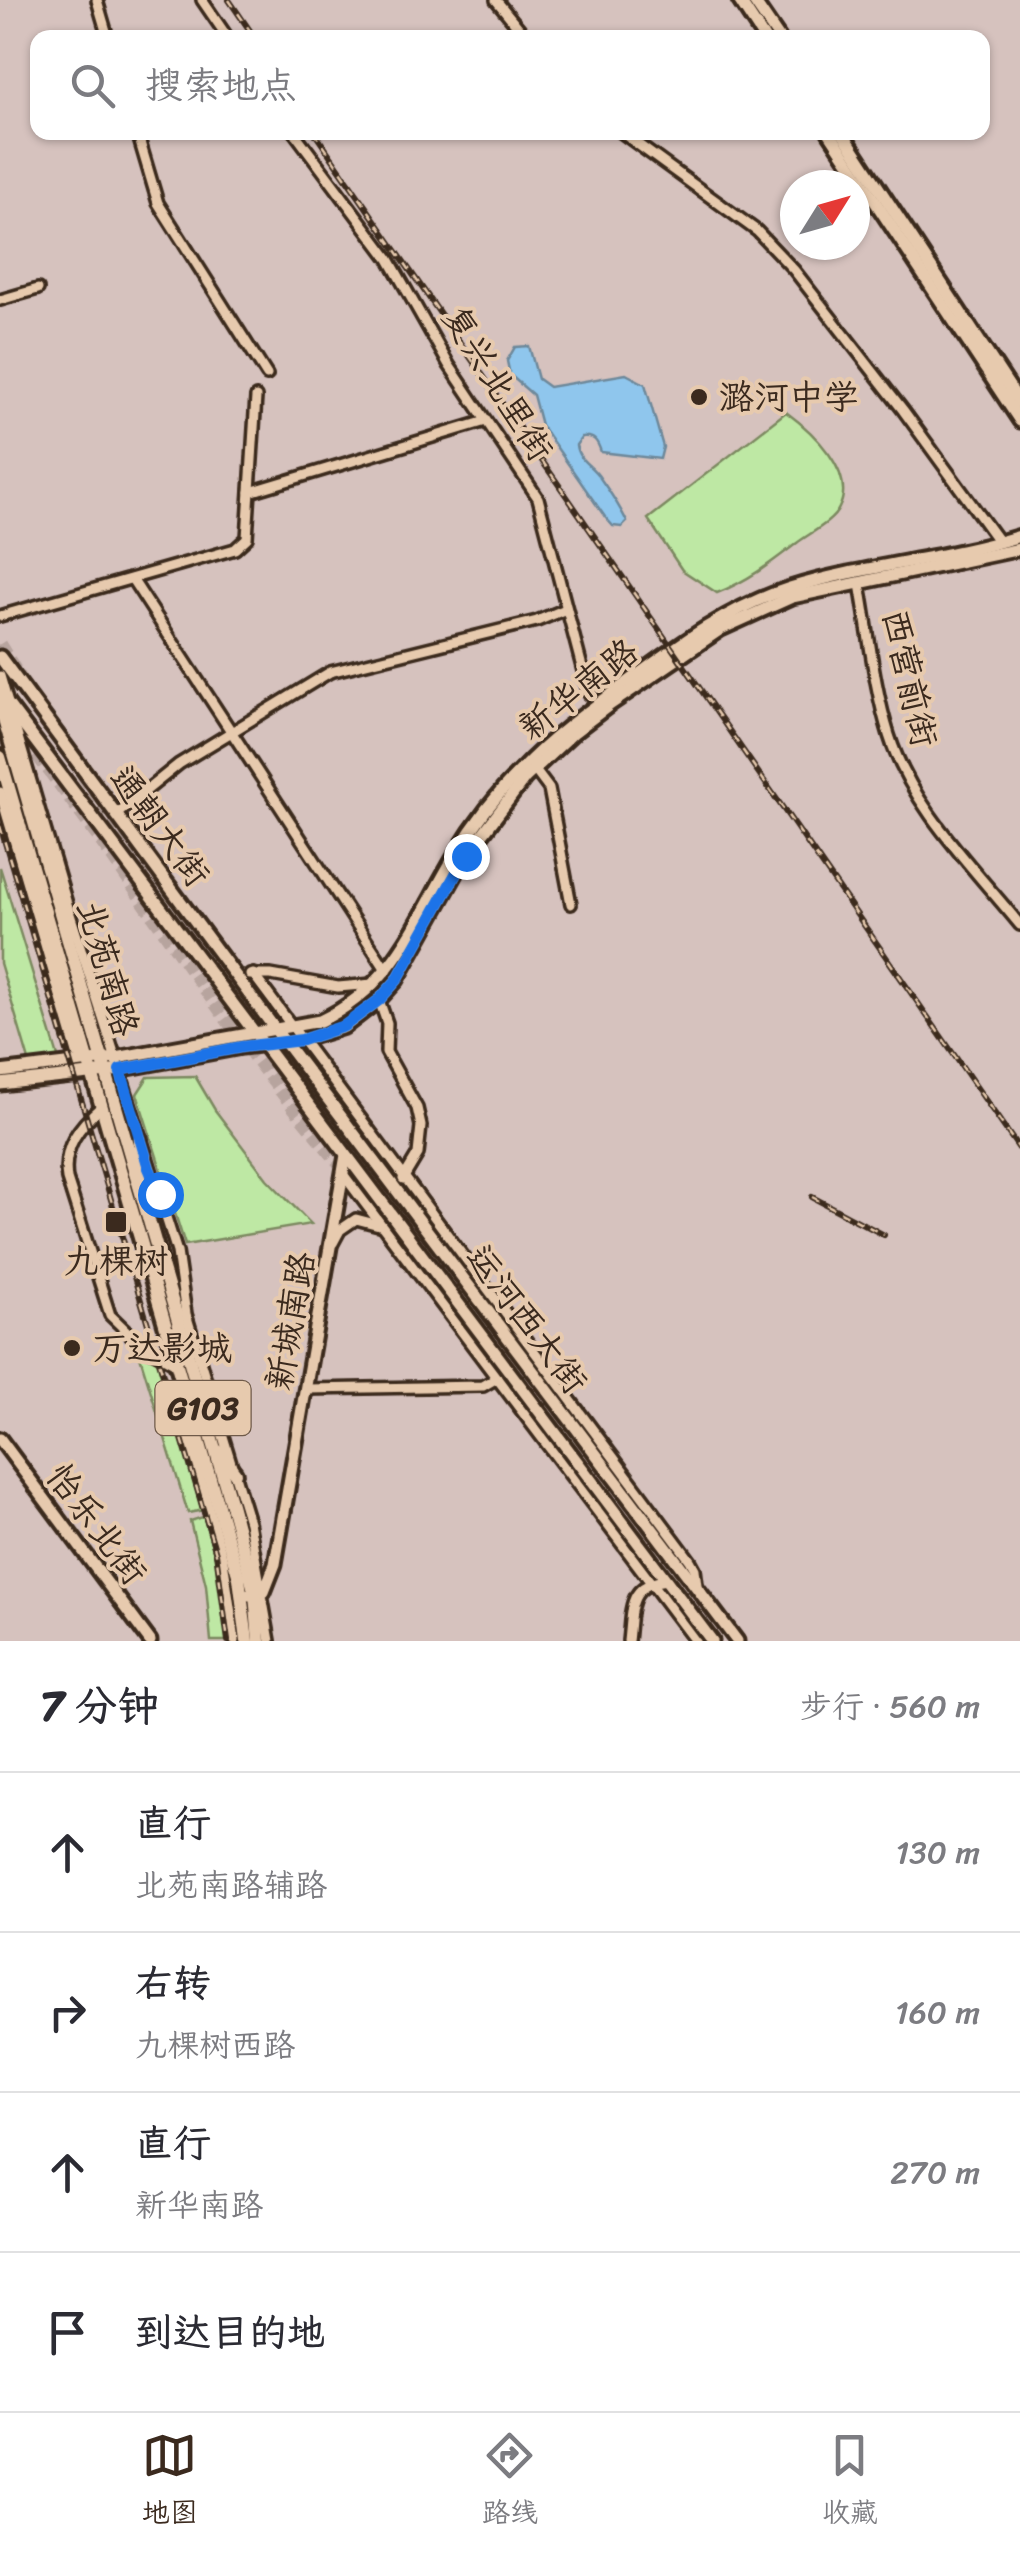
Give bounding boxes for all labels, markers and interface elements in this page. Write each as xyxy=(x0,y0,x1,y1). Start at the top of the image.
search box xyxy=(30,30,990,140)
text: 搜索地点 xyxy=(145,52,297,119)
icon: search xyxy=(65,58,120,113)
north arrow xyxy=(780,170,870,260)
street label: 复兴北里街 xyxy=(425,292,571,474)
place label: 潞河中学 xyxy=(719,366,859,428)
marker: 潞河中学 xyxy=(688,386,710,408)
street label: 西营前街 xyxy=(864,603,956,753)
street label: 新华南路 xyxy=(504,621,652,757)
street label: 通朝大街 xyxy=(93,751,227,901)
route end xyxy=(444,834,490,880)
street label: 北苑南路 xyxy=(59,892,157,1044)
route start xyxy=(138,1172,184,1218)
marker: 九棵树 xyxy=(103,1209,129,1235)
place label: 九棵树 xyxy=(63,1230,169,1292)
street label: 运河西大街 xyxy=(450,1230,604,1408)
street label: 新城南路 xyxy=(247,1247,333,1395)
place label: 万达影城 xyxy=(92,1317,232,1379)
marker: 万达影城 xyxy=(61,1337,83,1359)
road number: G103 xyxy=(156,1381,250,1435)
street label: 怡乐北街 xyxy=(30,1449,164,1599)
text: 7 分钟 xyxy=(40,1669,159,1743)
text: 步行 · 560 m xyxy=(800,1678,980,1735)
text: 直行 xyxy=(135,1790,211,1857)
text: 130 m xyxy=(896,1824,980,1881)
icon: ahead xyxy=(40,1825,95,1880)
text: 北苑南路辅路 xyxy=(135,1857,327,1914)
text: 右转 xyxy=(135,1950,211,2017)
text: 160 m xyxy=(895,1984,980,2041)
icon: right xyxy=(40,1985,95,2040)
text: 九棵树西路 xyxy=(135,2017,295,2074)
text: 直行 xyxy=(135,2110,211,2177)
text: 270 m xyxy=(890,2144,980,2201)
icon: ahead xyxy=(40,2145,95,2200)
text: 新华南路 xyxy=(135,2177,263,2234)
text: 到达目的地 xyxy=(135,2299,325,2366)
icon: arrive xyxy=(40,2305,95,2360)
tab: 地图 xyxy=(142,2428,198,2537)
tab: 路线 xyxy=(482,2428,538,2537)
tab: 收藏 xyxy=(822,2428,878,2537)

